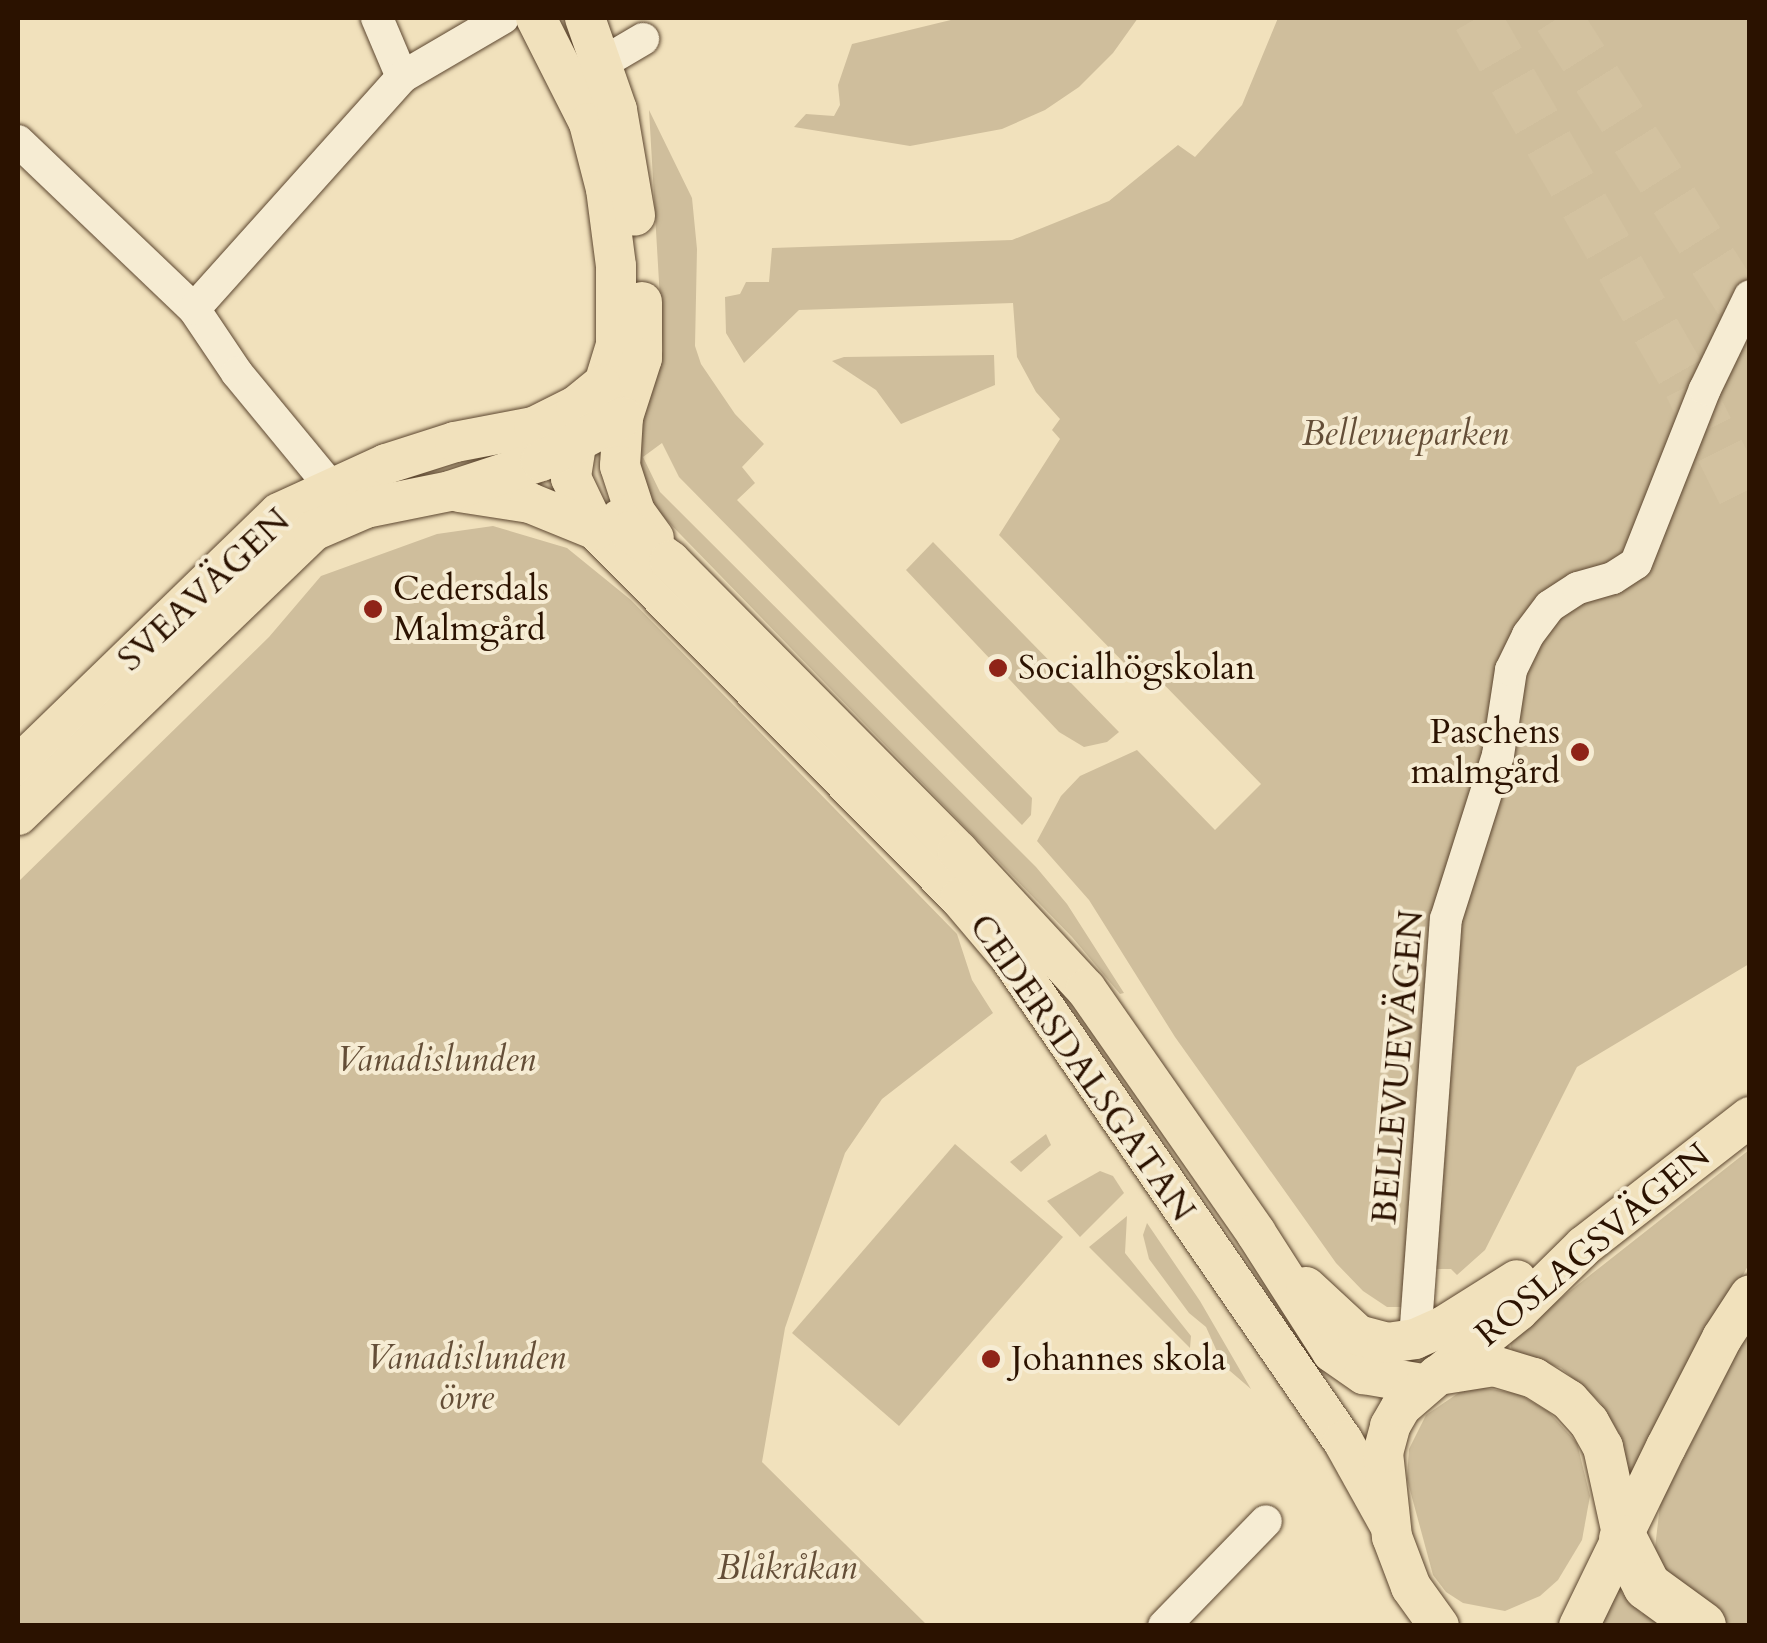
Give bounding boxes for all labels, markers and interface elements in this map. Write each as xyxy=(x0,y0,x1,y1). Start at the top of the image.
park label: Bellevueparken xyxy=(1302,413,1508,455)
street label: SVEAVÄGEN xyxy=(109,500,299,680)
place label: Cedersdals Malmgård xyxy=(393,568,549,650)
marker: Cedersdals Malmgård xyxy=(362,598,384,620)
place label: Socialhögskolan xyxy=(1018,647,1255,689)
marker: Socialhögskolan xyxy=(987,657,1009,679)
place label: Paschens malmgård xyxy=(1411,711,1560,793)
marker: Paschens malmgård xyxy=(1569,741,1591,763)
street label: CEDERSDALSGATAN xyxy=(960,906,1204,1230)
street label: BELLEVUEVÄGEN xyxy=(1363,908,1433,1226)
park label: Vanadislunden xyxy=(337,1039,535,1081)
street label: ROSLAGSVÄGEN xyxy=(1467,1135,1719,1355)
park label: Vanadislunden övre xyxy=(367,1337,565,1419)
place label: Johannes skola xyxy=(1011,1338,1226,1380)
marker: Johannes skola xyxy=(980,1348,1002,1370)
park label: Blåkråkan xyxy=(717,1547,857,1589)

